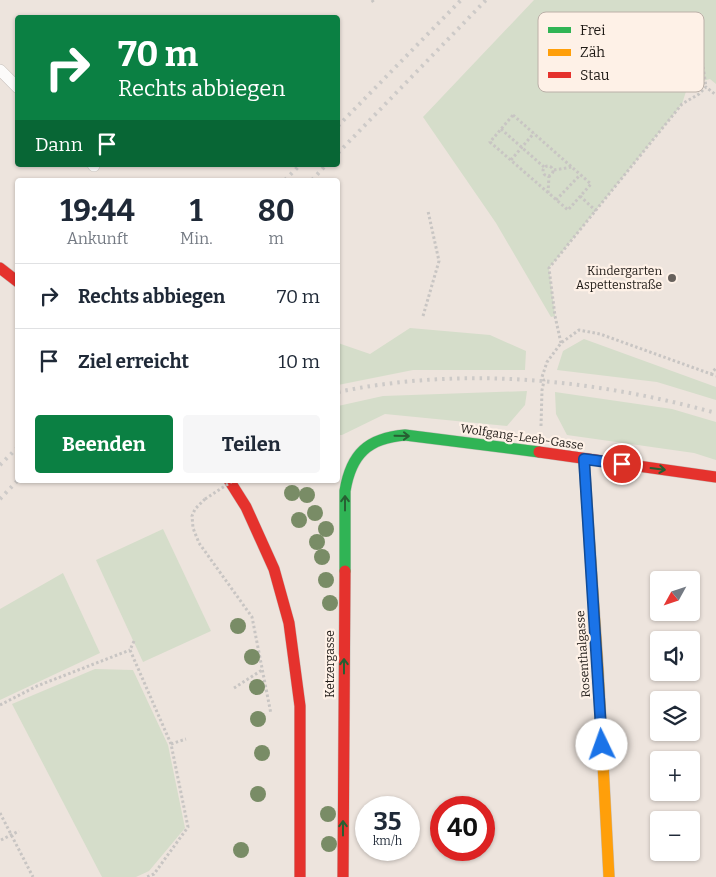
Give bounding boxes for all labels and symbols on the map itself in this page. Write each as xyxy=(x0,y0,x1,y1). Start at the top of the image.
legend xyxy=(538,12,704,92)
text: Frei xyxy=(580,22,605,39)
text: Zäh xyxy=(580,44,605,61)
text: Stau xyxy=(580,67,610,84)
place label: Kindergarten Aspettenstraße xyxy=(576,264,662,292)
marker: Kindergarten Aspettenstraße xyxy=(666,272,678,284)
street label: Wolfgang-Leeb-Gasse xyxy=(460,421,584,453)
one-way arrow xyxy=(394,431,410,441)
pin xyxy=(601,443,643,485)
one-way arrow xyxy=(650,464,666,474)
one-way arrow xyxy=(340,496,350,512)
north arrow xyxy=(650,571,700,621)
street label: Rosenthalgasse xyxy=(573,610,593,698)
street label: Ketzergasse xyxy=(323,630,337,698)
one-way arrow xyxy=(339,658,349,674)
position arrow xyxy=(575,718,627,770)
speed limit sign: 40 xyxy=(430,796,495,861)
one-way arrow xyxy=(339,821,348,837)

